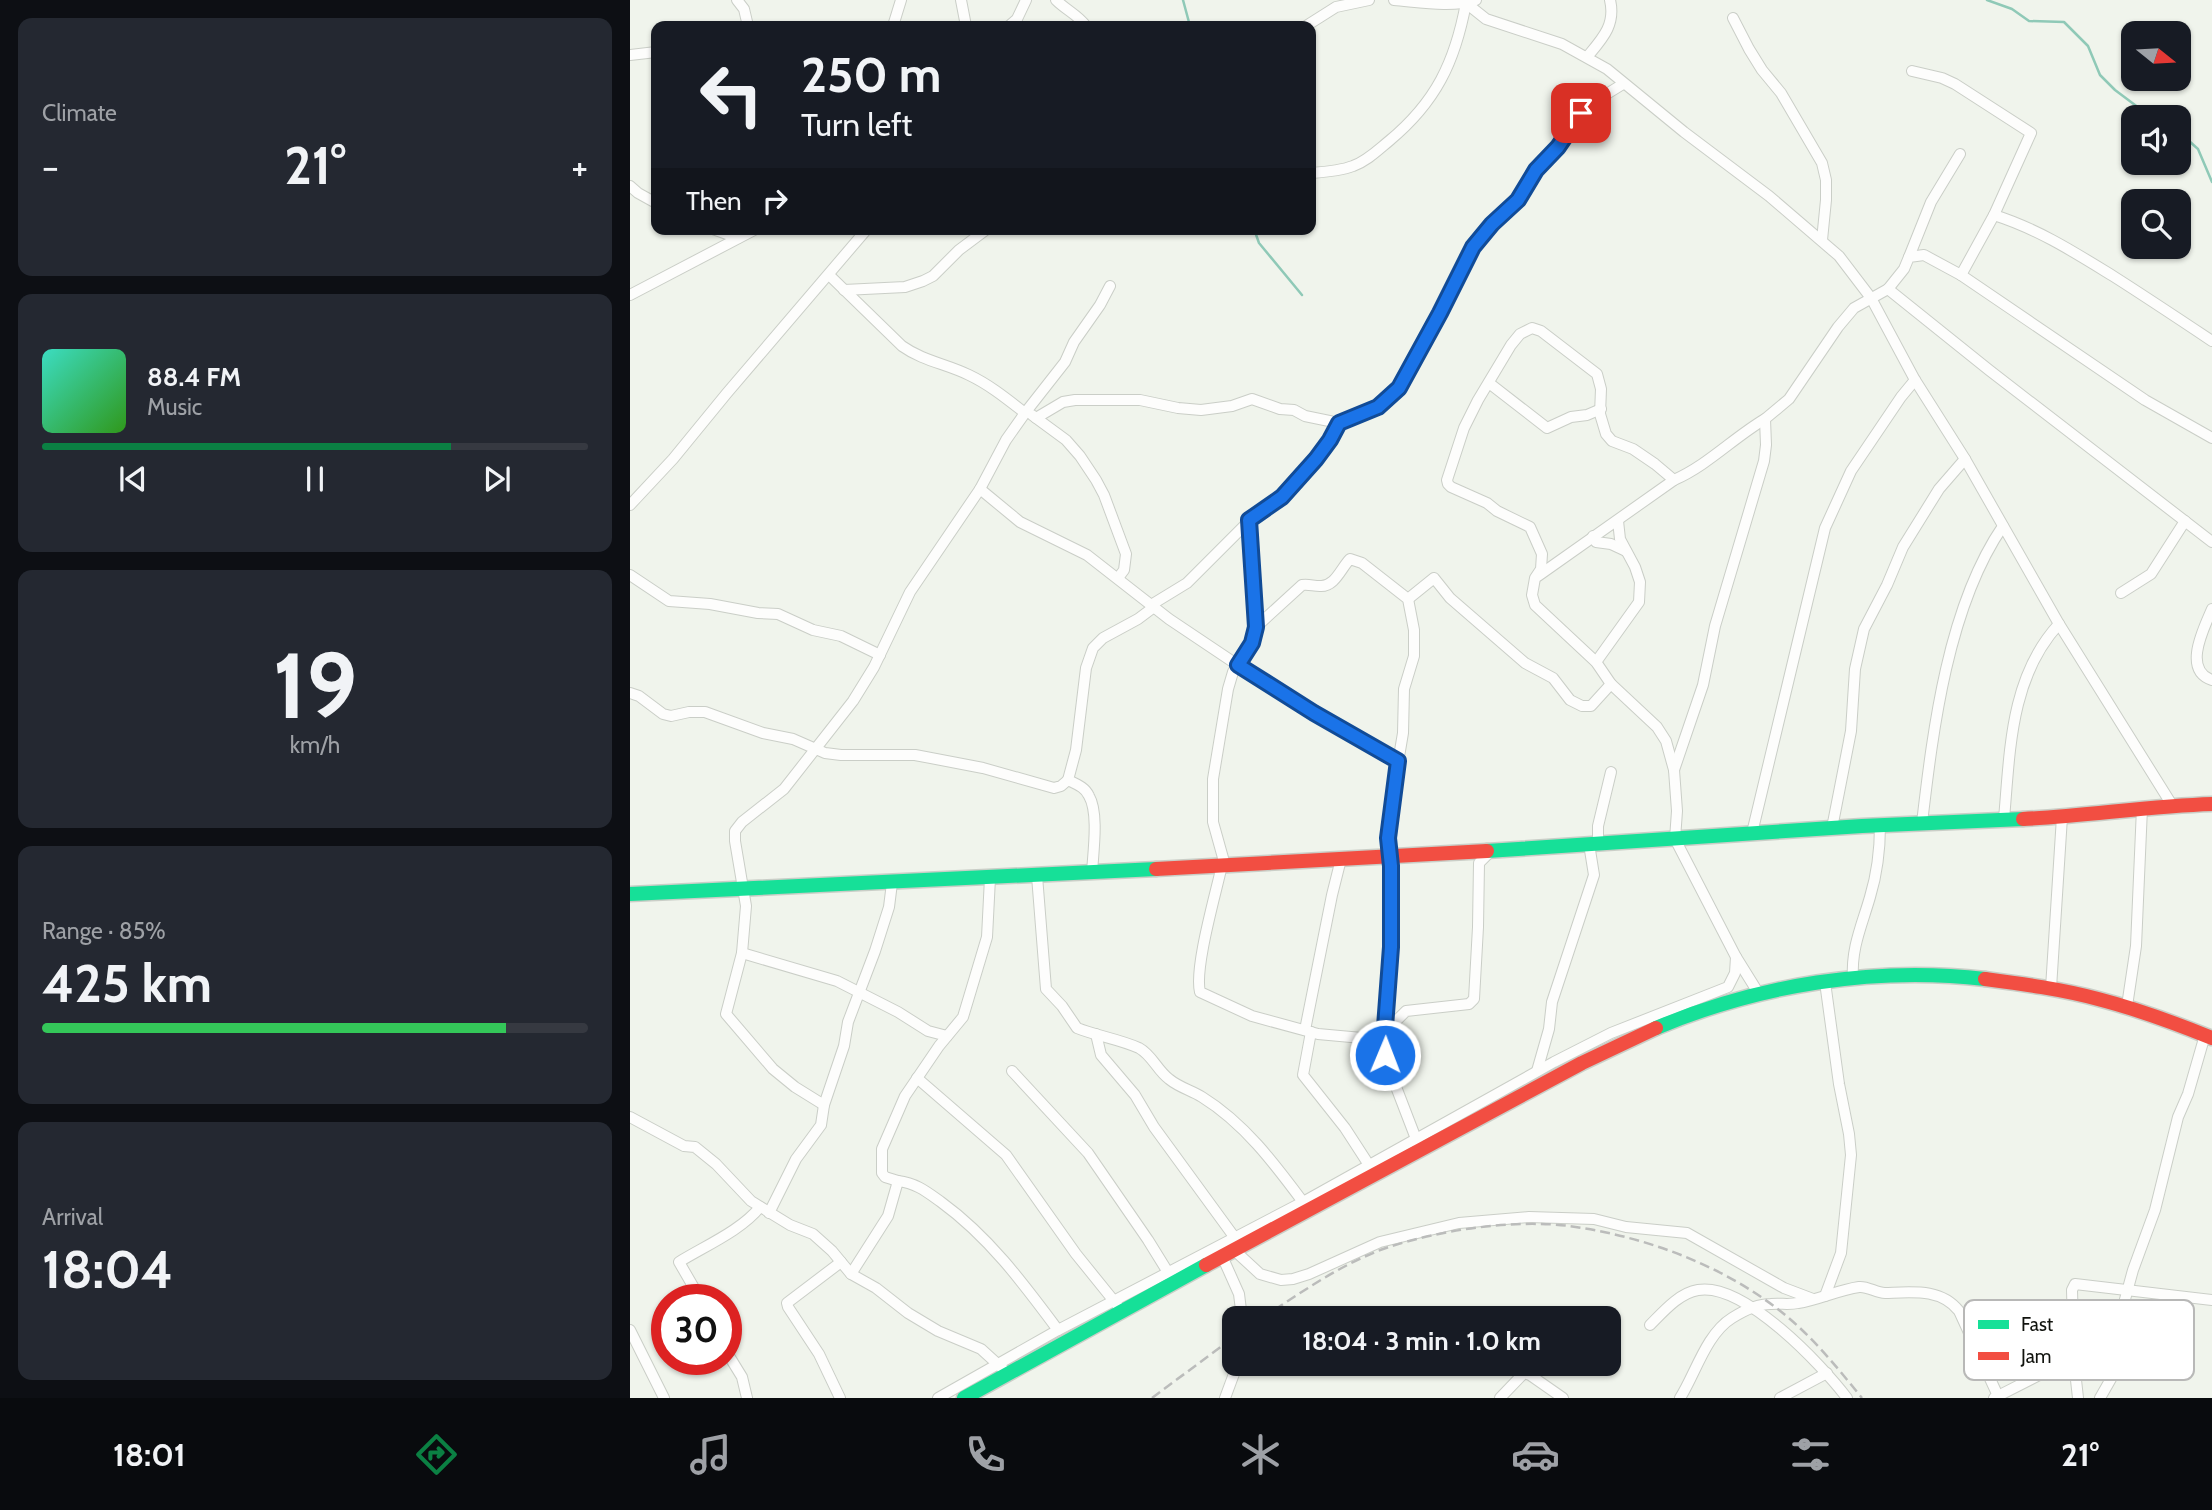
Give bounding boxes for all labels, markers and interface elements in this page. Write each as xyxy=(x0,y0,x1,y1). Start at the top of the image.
north arrow xyxy=(2121,21,2191,91)
map controls xyxy=(2121,21,2191,259)
text: 250 m xyxy=(801,45,941,104)
icon: left xyxy=(686,49,777,140)
pin xyxy=(1551,83,1611,143)
icon: arrive xyxy=(1562,94,1600,132)
text: Climate xyxy=(42,99,117,127)
text: Turn left xyxy=(801,105,912,144)
button: sound xyxy=(2121,105,2191,175)
text: 21° xyxy=(284,134,346,197)
text: − xyxy=(42,143,59,190)
text: + xyxy=(571,143,588,190)
icon: right xyxy=(756,182,794,220)
text: Then xyxy=(686,185,742,217)
button: search xyxy=(2121,189,2191,259)
text: 88.4 FM xyxy=(147,361,241,393)
text: Music xyxy=(147,393,202,421)
icon: previous xyxy=(114,460,152,498)
icon: pause xyxy=(296,460,334,498)
icon: next xyxy=(478,460,516,498)
text: 19 xyxy=(273,630,357,741)
text: km/h xyxy=(290,731,340,759)
text: Range · 85% xyxy=(42,917,166,945)
text: 425 km xyxy=(42,952,212,1015)
position arrow xyxy=(1348,1018,1422,1092)
text: Arrival xyxy=(42,1203,103,1231)
text: 18:04 xyxy=(42,1238,173,1301)
speed limit sign: 30 xyxy=(651,1284,742,1375)
legend xyxy=(1964,1300,2194,1380)
text: Fast xyxy=(2021,1313,2054,1336)
text: 18:04 · 3 min · 1.0 km xyxy=(1302,1325,1541,1357)
text: Jam xyxy=(2020,1345,2051,1368)
icon: directions xyxy=(412,1430,461,1479)
icon: music xyxy=(686,1430,735,1479)
icon: phone xyxy=(961,1430,1010,1479)
icon: climate xyxy=(1236,1430,1285,1479)
icon: car xyxy=(1511,1430,1560,1479)
icon: filters xyxy=(1786,1430,1835,1479)
text: 18:01 xyxy=(113,1435,186,1474)
text: 21° xyxy=(2061,1435,2099,1474)

